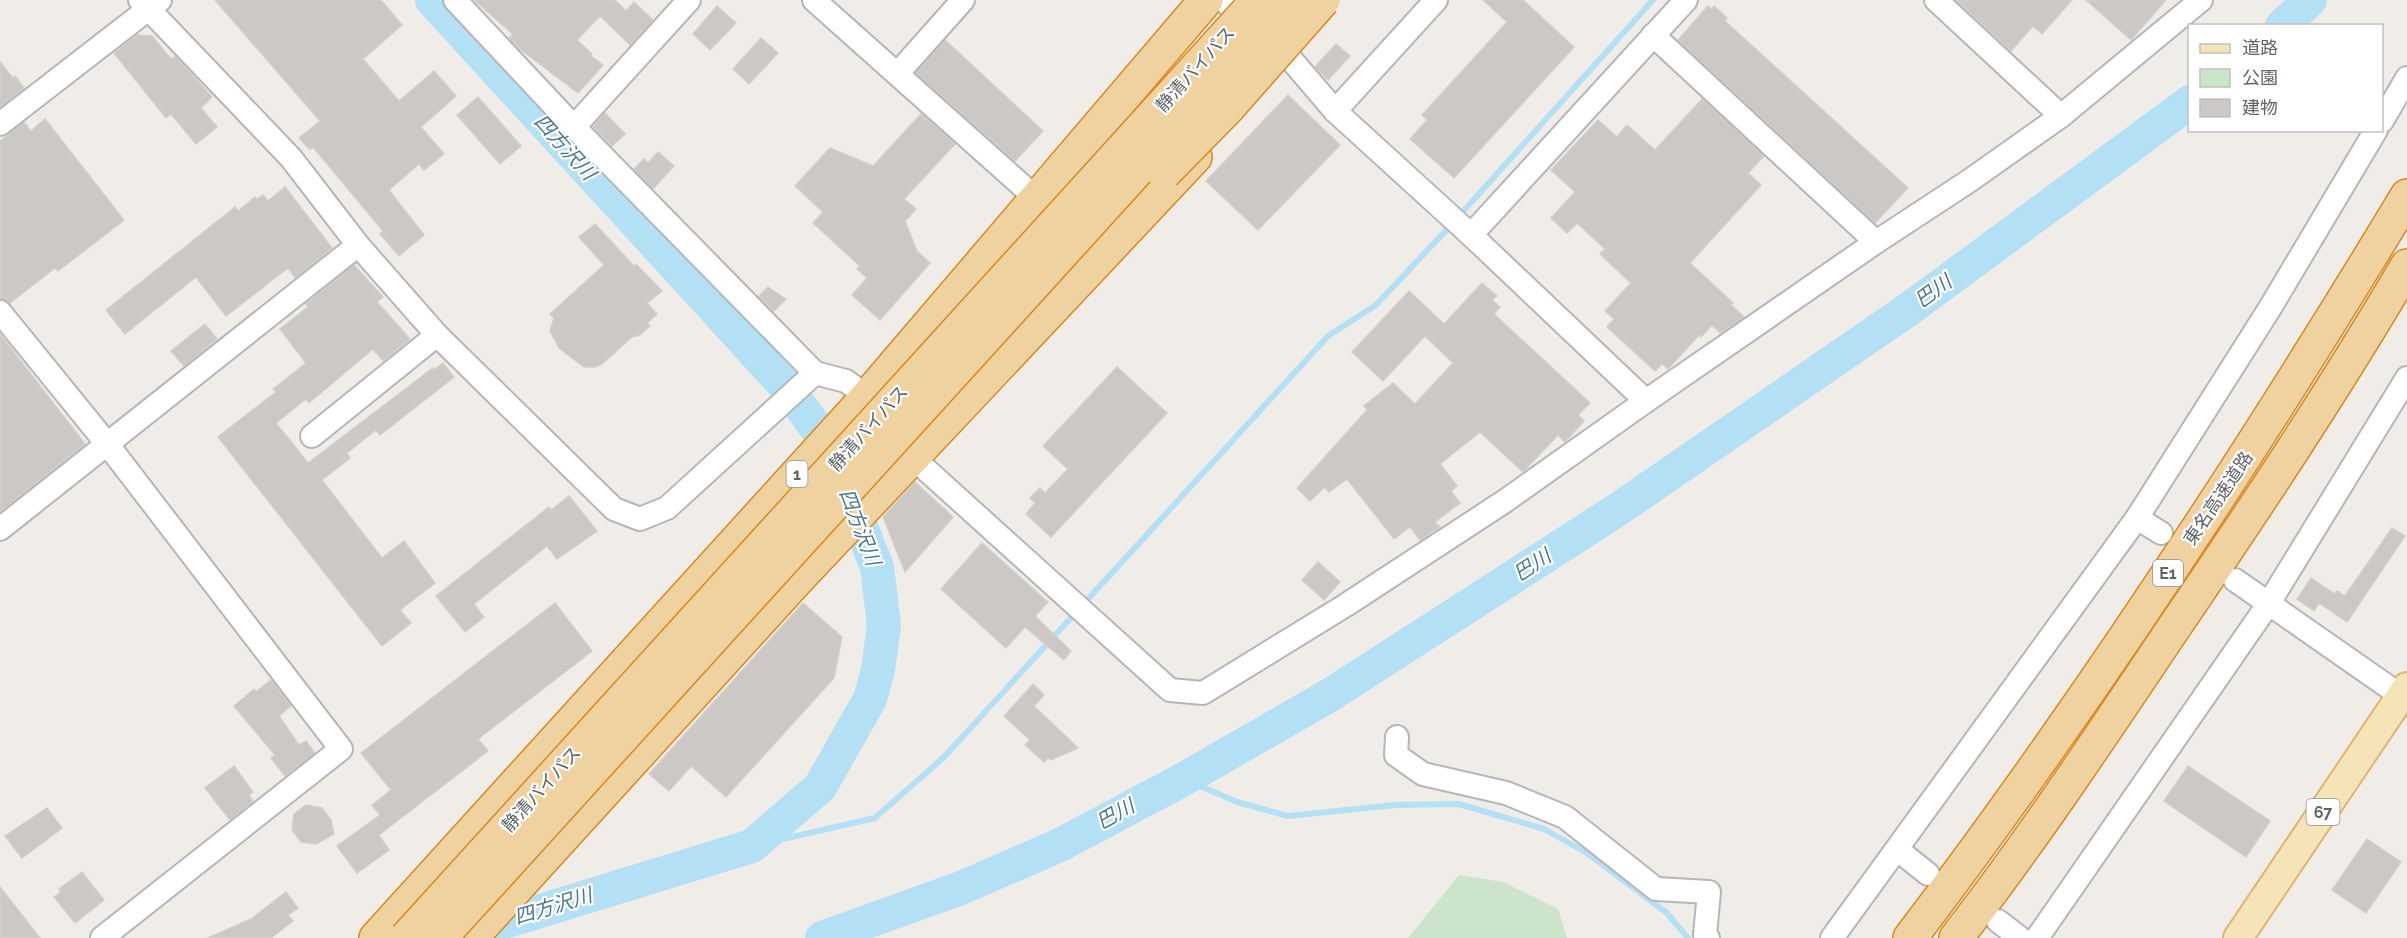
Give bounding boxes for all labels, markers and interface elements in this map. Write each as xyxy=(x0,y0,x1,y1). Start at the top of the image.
street label: 静清バイパス xyxy=(1151,22,1239,116)
legend xyxy=(2188,24,2383,132)
text: 道路 xyxy=(2242,37,2278,58)
text: 公園 xyxy=(2242,67,2278,88)
text: 建物 xyxy=(2242,97,2278,118)
water label: 四方沢川 xyxy=(529,109,602,186)
water label: 巴川 xyxy=(1910,268,1958,312)
street label: 静清バイパス xyxy=(824,381,912,475)
street label: 東名高速道路 xyxy=(2179,447,2257,549)
road number: 1 xyxy=(786,461,808,487)
water label: 四方沢川 xyxy=(834,485,886,571)
water label: 巴川 xyxy=(1509,543,1557,586)
road number: E1 xyxy=(2153,560,2183,586)
street label: 静清バイパス xyxy=(497,742,585,836)
water label: 巴川 xyxy=(1092,793,1140,834)
road number: 67 xyxy=(2306,799,2340,825)
water label: 四方沢川 xyxy=(511,882,597,929)

